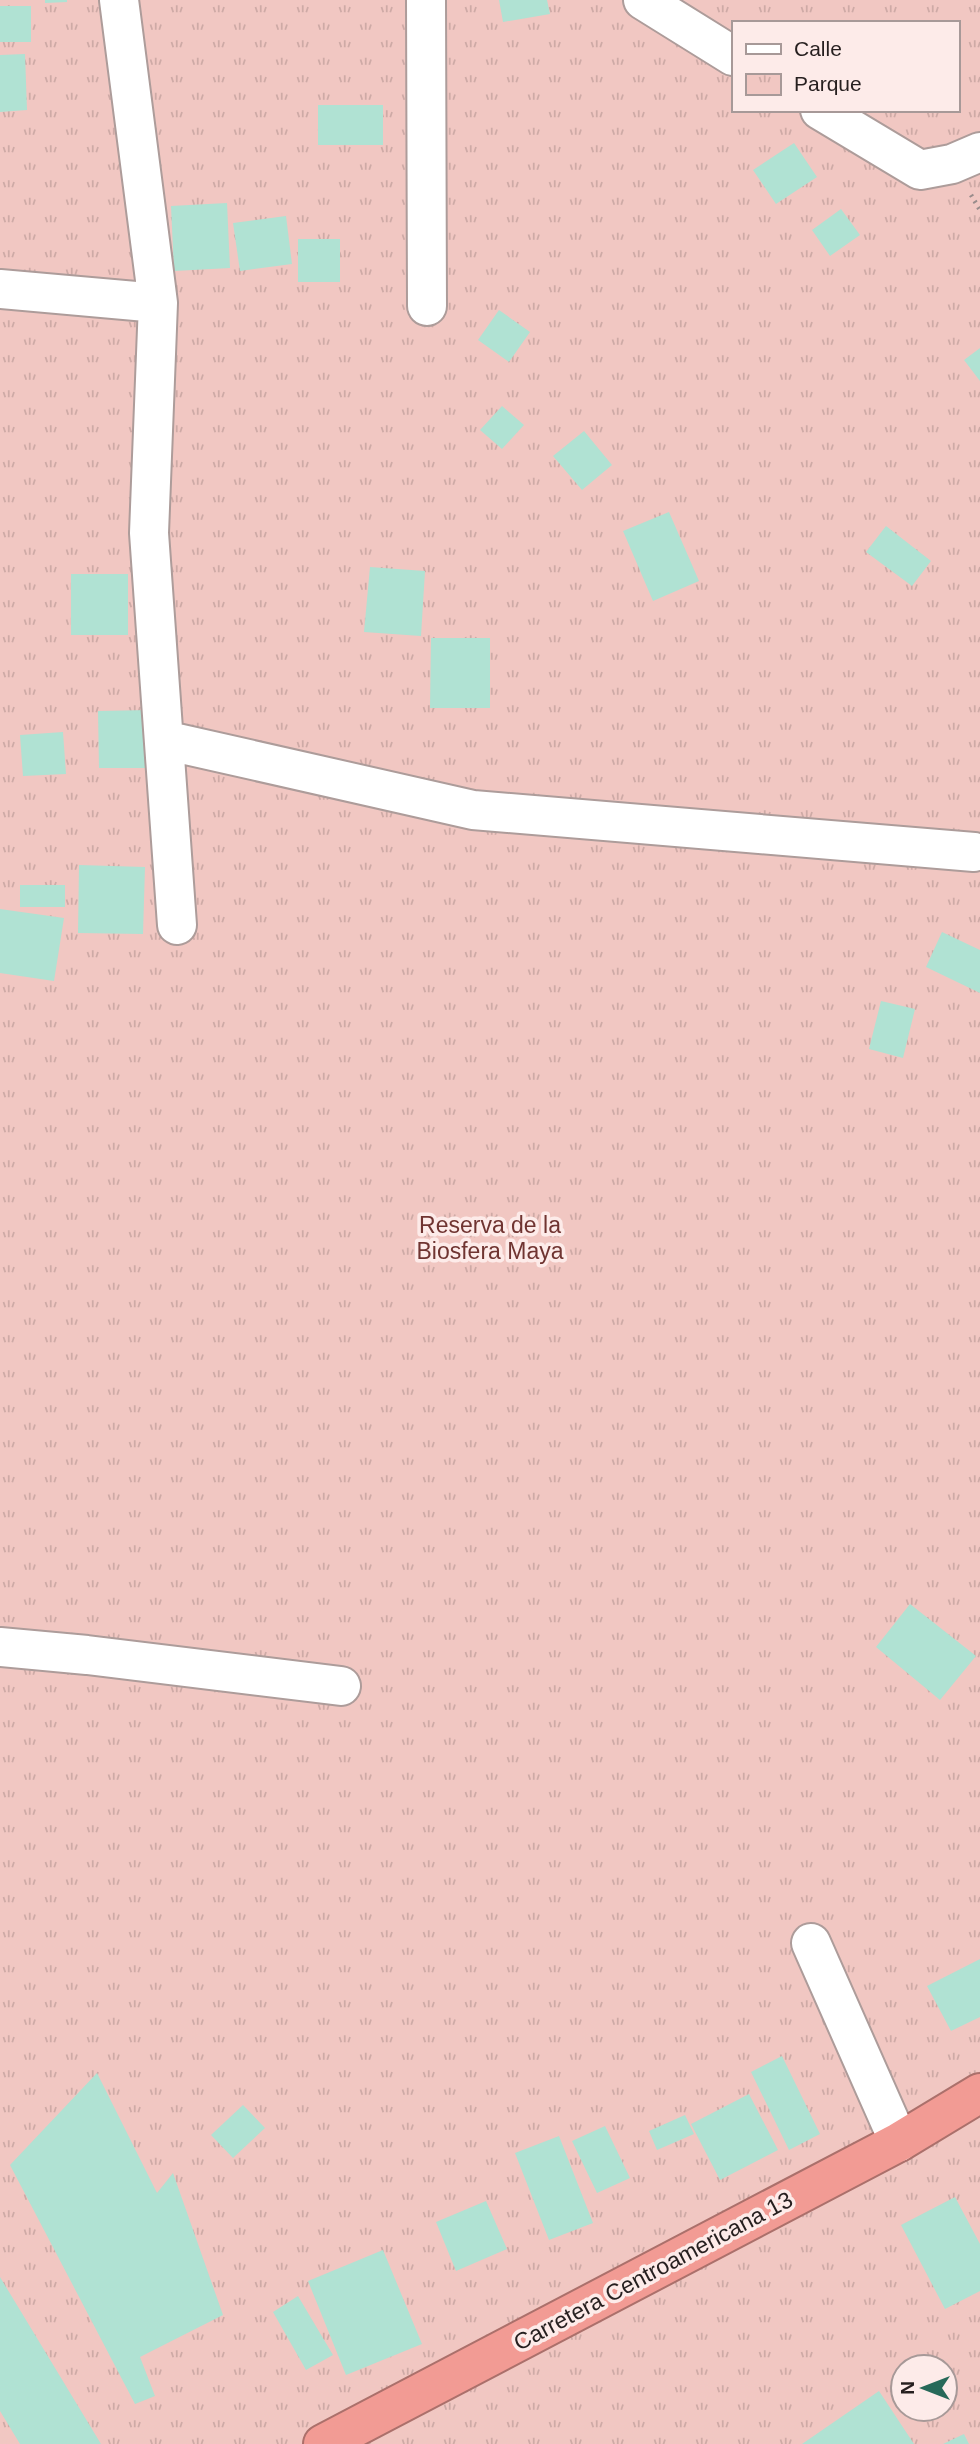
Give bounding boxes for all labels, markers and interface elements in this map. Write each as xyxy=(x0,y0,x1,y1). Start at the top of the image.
legend xyxy=(732,21,959,112)
text: Calle xyxy=(794,37,842,60)
text: Parque xyxy=(794,72,862,95)
park label: Reserva de la Biosfera Maya xyxy=(416,1212,564,1264)
street label: Carretera Centroamericana 13 xyxy=(509,2186,797,2356)
north arrow xyxy=(889,2353,959,2423)
text: N xyxy=(897,2381,918,2395)

